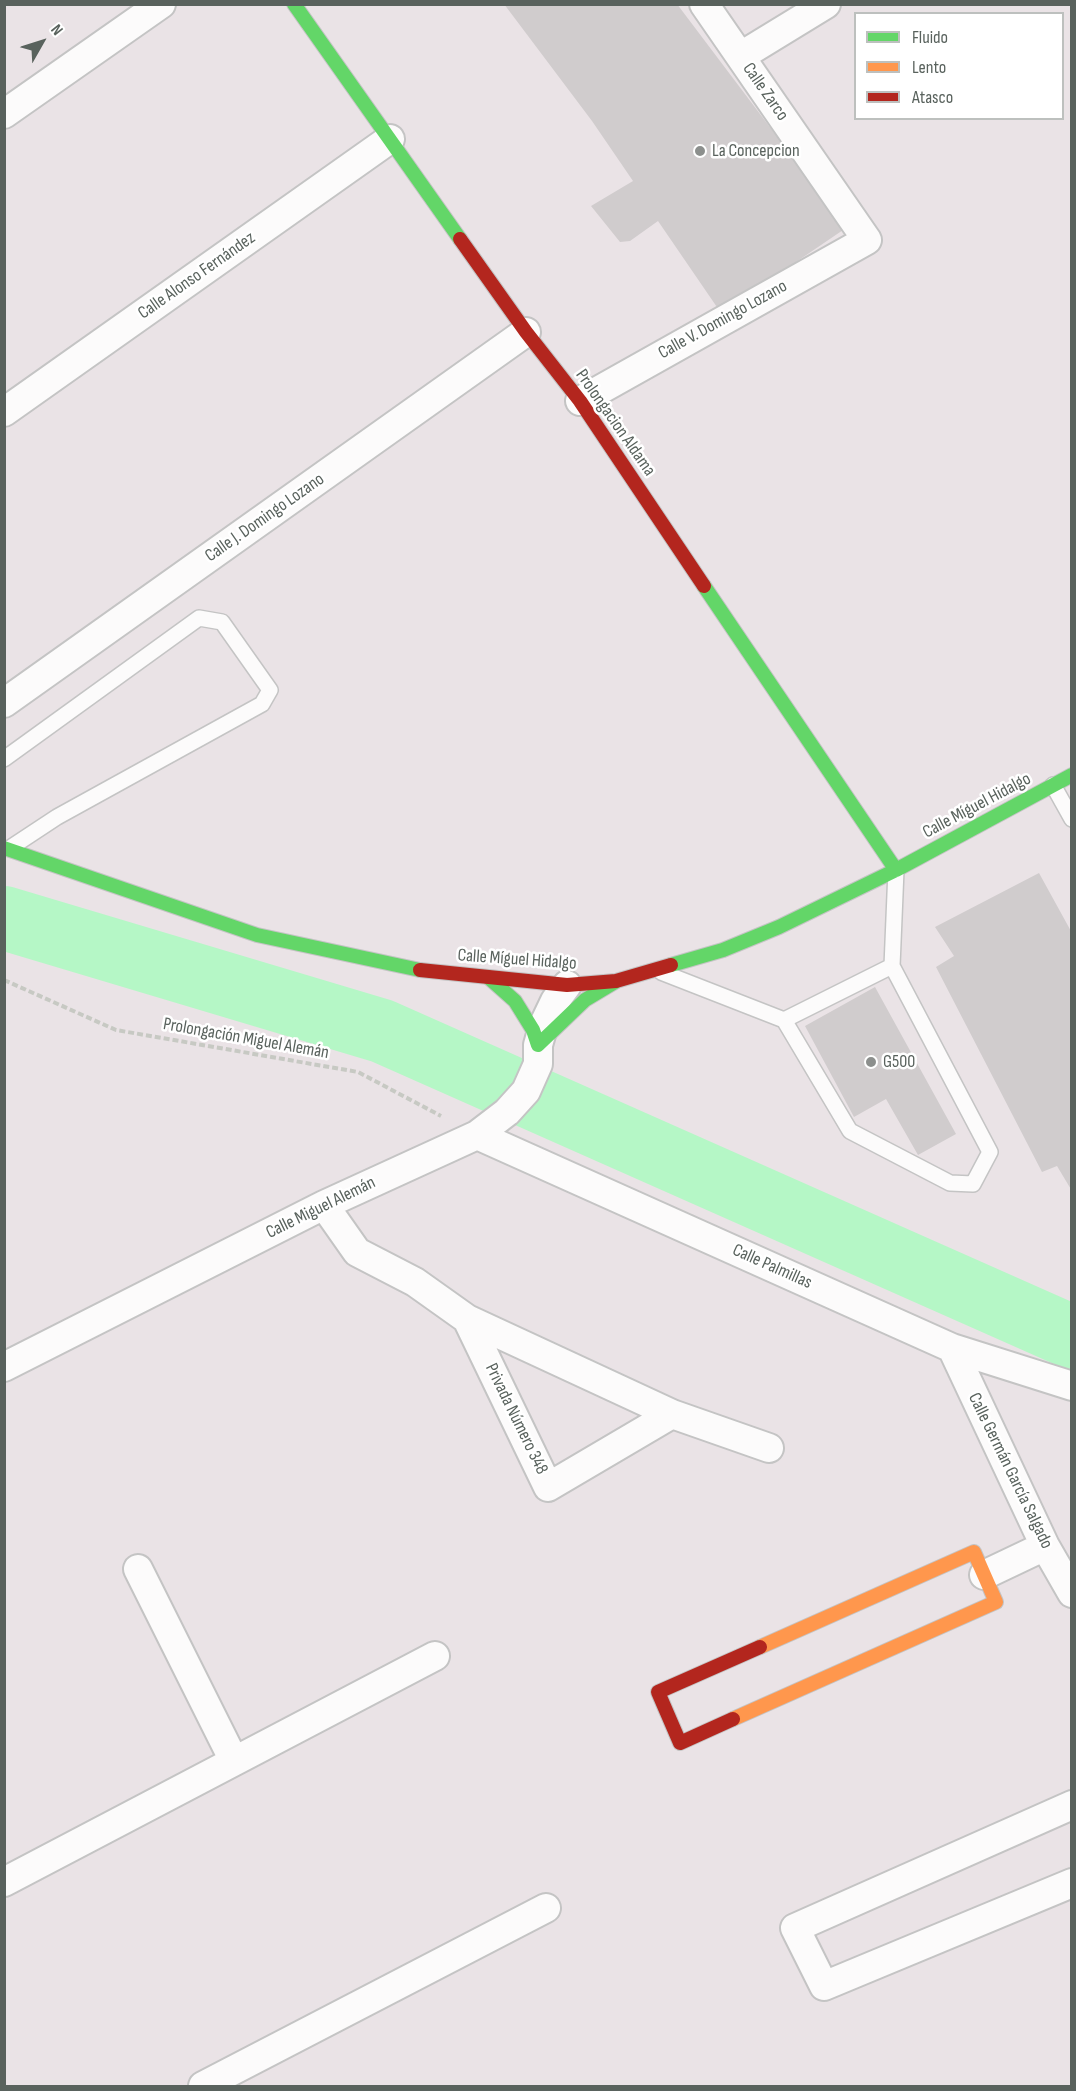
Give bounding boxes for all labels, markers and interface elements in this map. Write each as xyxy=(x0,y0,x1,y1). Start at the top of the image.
north arrow xyxy=(12,12,72,72)
legend xyxy=(854,12,1064,120)
text: N xyxy=(46,21,66,40)
text: Fluido xyxy=(912,27,948,48)
text: Lento xyxy=(912,57,946,78)
street label: Calle Zarco xyxy=(737,59,793,125)
text: Atasco xyxy=(912,87,953,108)
place label: La Concepcion xyxy=(712,140,800,162)
marker: La Concepcion xyxy=(693,144,707,158)
street label: Calle Alonso Fernández xyxy=(134,228,260,324)
street label: Calle V. Domingo Lozano xyxy=(655,276,791,364)
street label: Prolongacion Aldama xyxy=(570,366,660,480)
street label: Calle J. Domingo Lozano xyxy=(201,469,329,567)
street label: Calle Míguel Hidalgo xyxy=(919,768,1035,844)
street label: Calle Míguel Hidalgo xyxy=(457,945,577,975)
street label: Prolongación Miguel Alemán xyxy=(161,1014,331,1064)
place label: G500 xyxy=(883,1051,915,1073)
marker: G500 xyxy=(864,1055,878,1069)
street label: Calle Miguel Alemán xyxy=(263,1172,379,1244)
street label: Calle Palmillas xyxy=(729,1240,815,1294)
street label: Privada Número 348 xyxy=(480,1360,552,1478)
street label: Calle Germán García Salgado xyxy=(963,1390,1057,1552)

